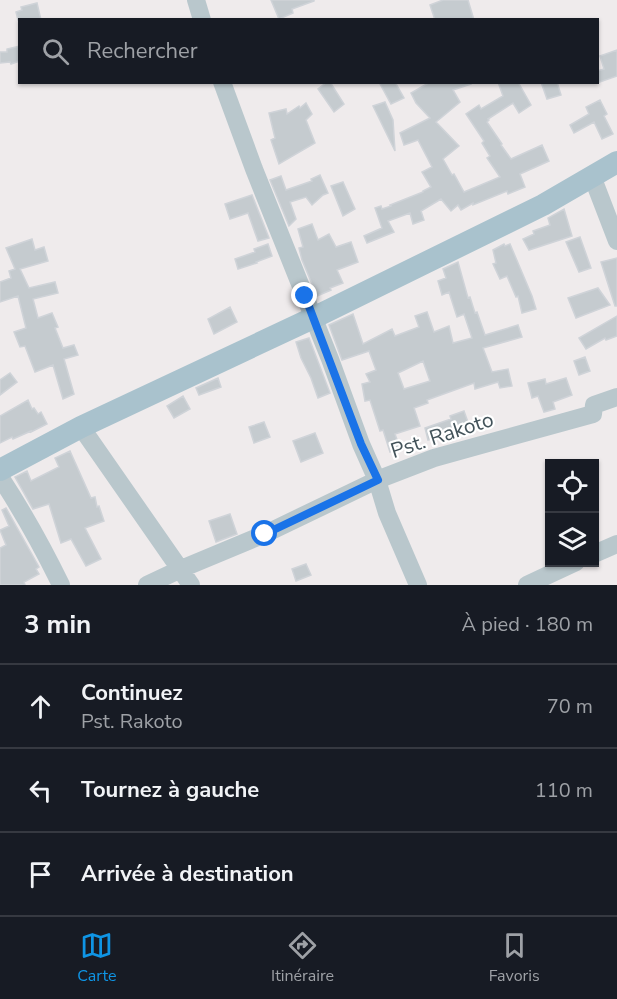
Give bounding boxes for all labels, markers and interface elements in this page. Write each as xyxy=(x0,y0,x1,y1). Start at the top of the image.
search box xyxy=(18,18,599,84)
icon: search xyxy=(39,35,72,68)
text: Rechercher xyxy=(87,36,198,66)
route end xyxy=(291,282,317,308)
street label: Pst. Rakoto xyxy=(387,405,497,465)
map controls xyxy=(545,459,599,567)
button: locate xyxy=(545,459,599,513)
button: layers xyxy=(545,513,599,567)
route start xyxy=(251,520,277,546)
text: 3 min xyxy=(24,607,91,642)
text: À pied · 180 m xyxy=(462,611,593,638)
text: Continuez xyxy=(81,678,183,708)
icon: ahead xyxy=(24,690,57,723)
text: 70 m xyxy=(547,693,593,720)
text: Pst. Rakoto xyxy=(81,708,183,735)
icon: left xyxy=(24,774,57,807)
text: Tournez à gauche xyxy=(81,775,259,805)
text: 110 m xyxy=(535,777,593,804)
icon: arrive xyxy=(24,858,57,891)
text: Arrivée à destination xyxy=(81,859,294,889)
tab: Carte xyxy=(77,929,116,987)
tab: Itinéraire xyxy=(271,929,334,987)
tab: Favoris xyxy=(489,929,540,987)

